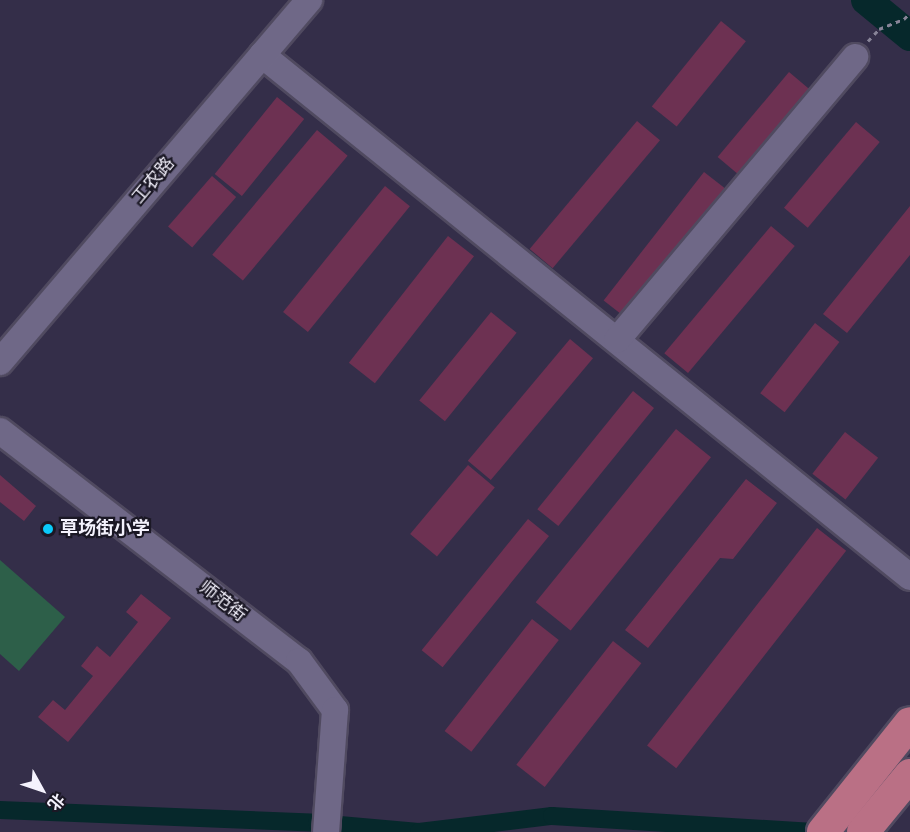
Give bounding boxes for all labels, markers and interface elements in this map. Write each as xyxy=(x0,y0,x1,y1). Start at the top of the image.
street label: 工农路 xyxy=(128,153,180,209)
place label: 草场街小学 xyxy=(60,518,150,540)
marker: 草场街小学 xyxy=(41,522,55,536)
street label: 师范街 xyxy=(194,577,250,627)
north arrow xyxy=(12,760,72,820)
text: 北 xyxy=(42,788,69,815)

